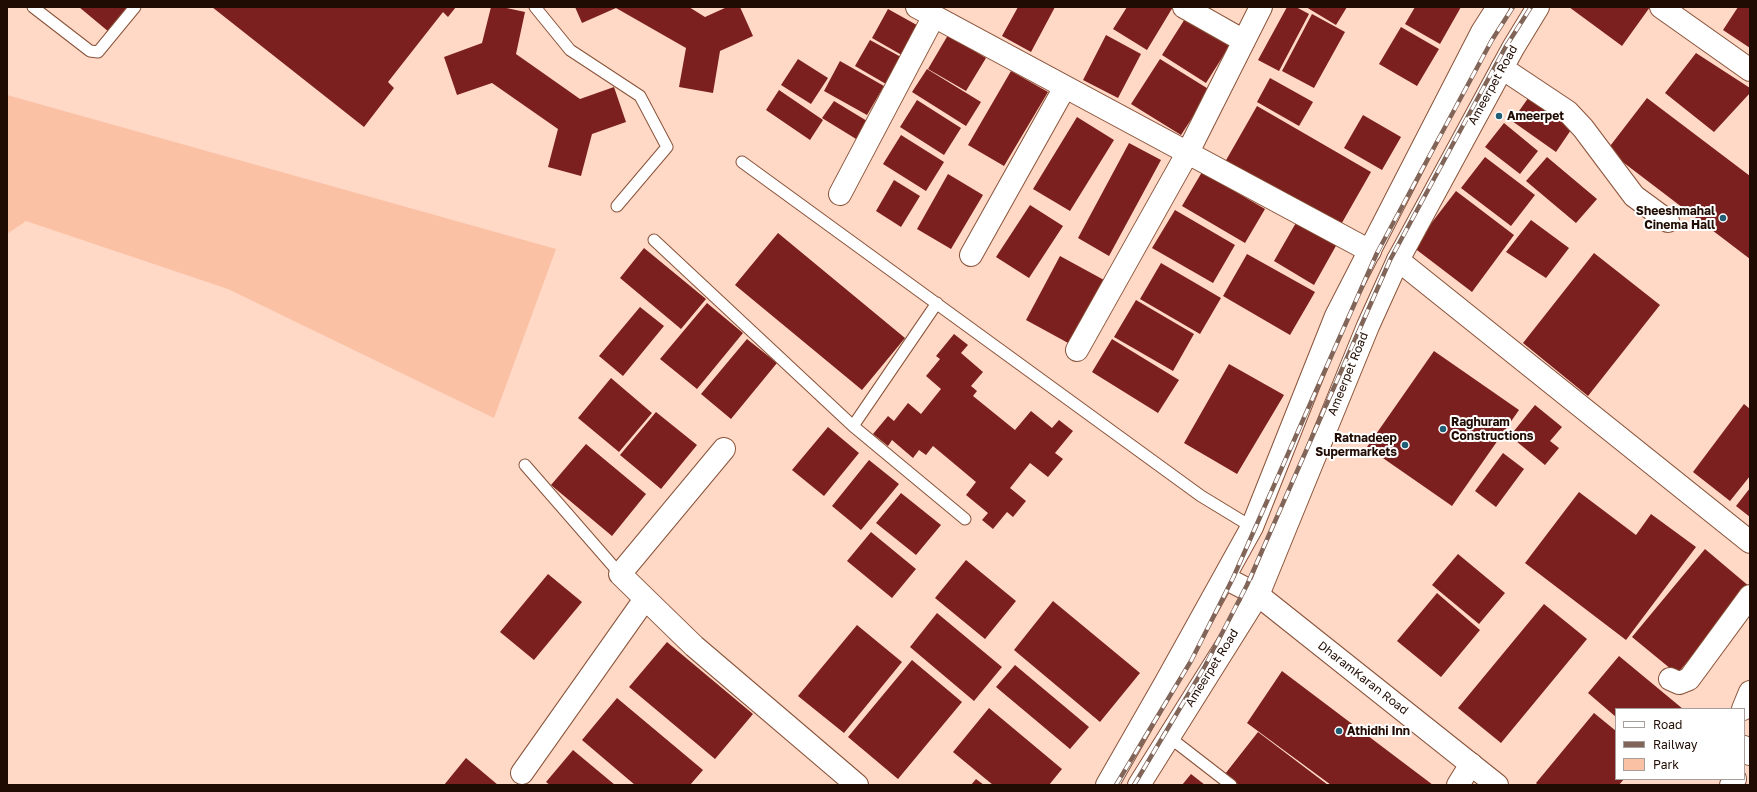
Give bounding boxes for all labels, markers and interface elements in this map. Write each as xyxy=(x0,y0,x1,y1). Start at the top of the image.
street label: Ameerpet Road xyxy=(1465,43,1521,127)
place label: Ameerpet xyxy=(1507,109,1564,123)
marker: Ameerpet xyxy=(1494,111,1504,121)
place label: Sheeshmahal Cinema Hall xyxy=(1636,204,1715,232)
marker: Sheeshmahal Cinema Hall xyxy=(1718,213,1728,223)
street label: Ameerpet Road xyxy=(1325,330,1371,418)
place label: Raghuram Constructions xyxy=(1451,415,1533,443)
marker: Raghuram Constructions xyxy=(1438,424,1448,434)
place label: Ratnadeep Supermarkets xyxy=(1315,431,1397,459)
marker: Ratnadeep Supermarkets xyxy=(1400,440,1410,450)
street label: Ameerpet Road xyxy=(1182,627,1242,709)
street label: DharamKaran Road xyxy=(1315,638,1411,718)
legend xyxy=(1615,708,1745,780)
text: Road xyxy=(1653,717,1682,732)
place label: Athidhi Inn xyxy=(1347,724,1410,738)
marker: Athidhi Inn xyxy=(1334,726,1344,736)
text: Railway xyxy=(1653,737,1698,752)
text: Park xyxy=(1653,757,1679,772)

